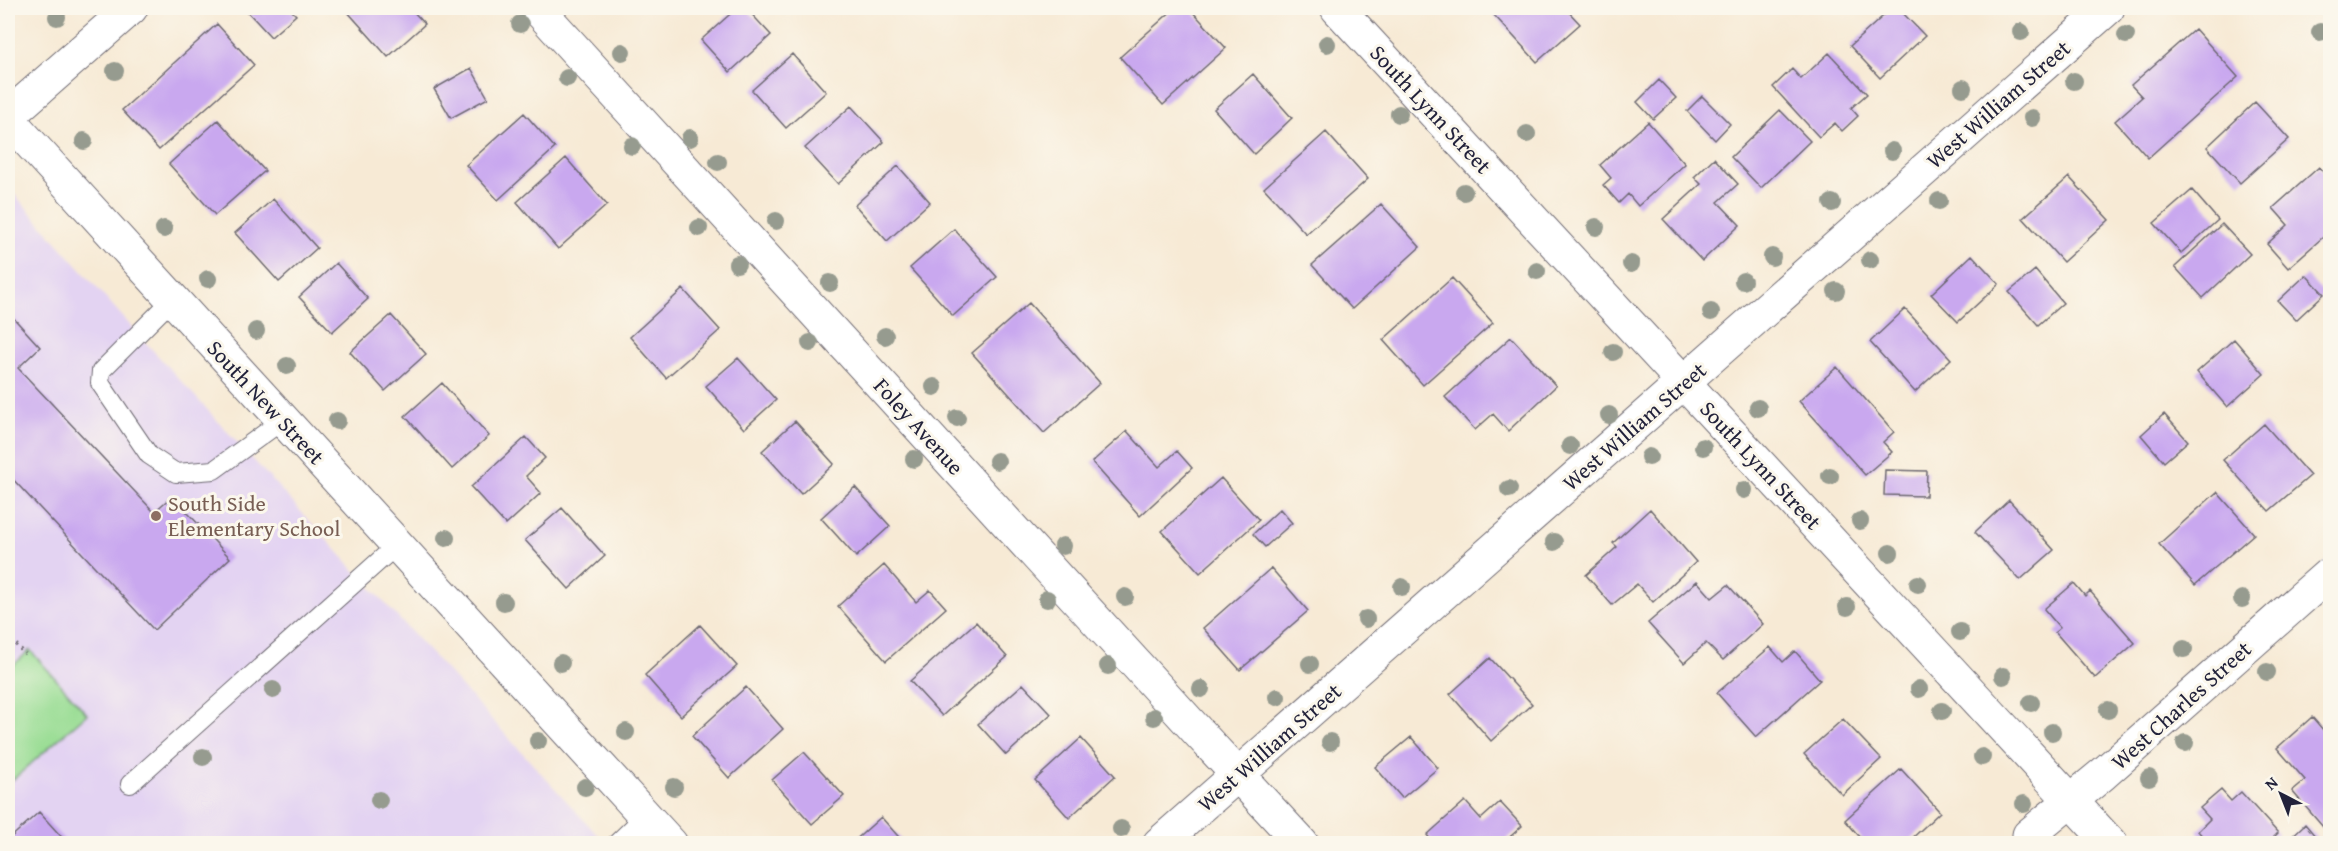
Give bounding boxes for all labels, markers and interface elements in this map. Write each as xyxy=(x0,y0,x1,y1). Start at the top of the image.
street label: West William Street xyxy=(1919,32,2077,176)
street label: South Lynn Street xyxy=(1363,37,1499,181)
street label: South New Street xyxy=(200,333,332,471)
street label: West William Street xyxy=(1555,354,1713,498)
street label: Foley Avenue xyxy=(867,370,971,482)
street label: South Lynn Street xyxy=(1693,393,1829,537)
place label: South Side Elementary School xyxy=(168,487,340,544)
marker: South Side Elementary School xyxy=(149,509,163,523)
street label: West Charles Street xyxy=(2104,633,2258,777)
street label: West William Street xyxy=(1190,675,1348,819)
north arrow xyxy=(2251,764,2311,824)
text: N xyxy=(2259,770,2283,795)

